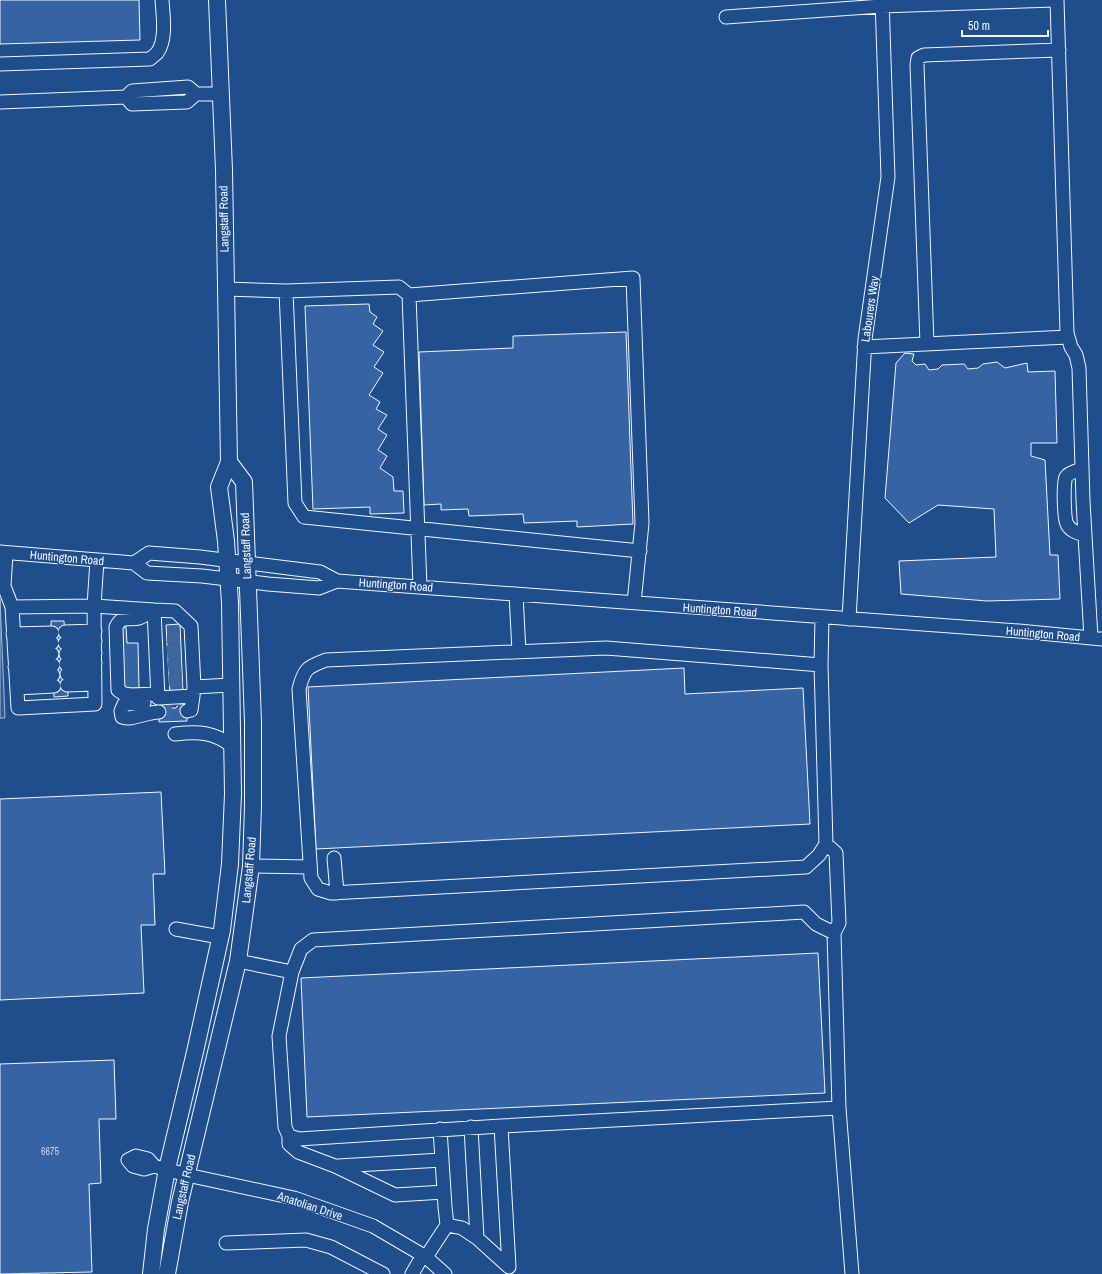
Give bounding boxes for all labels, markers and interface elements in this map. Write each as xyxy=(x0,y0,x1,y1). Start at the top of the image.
scale bar xyxy=(962,12,1048,38)
text: 50 m xyxy=(968,18,990,34)
street label: Langstaff Road xyxy=(215,186,233,252)
street label: Labourers Way xyxy=(857,275,883,343)
street label: Langstaff Road xyxy=(237,512,255,580)
street label: Huntington Road xyxy=(29,547,105,569)
street label: Huntington Road xyxy=(358,574,434,596)
street label: Huntington Road xyxy=(682,599,758,621)
street label: Huntington Road xyxy=(1005,623,1081,645)
street label: Langstaff Road xyxy=(238,836,260,904)
house number: 6675 xyxy=(41,1145,60,1158)
street label: Langstaff Road xyxy=(169,1153,199,1221)
street label: Anatolian Drive xyxy=(274,1188,345,1224)

